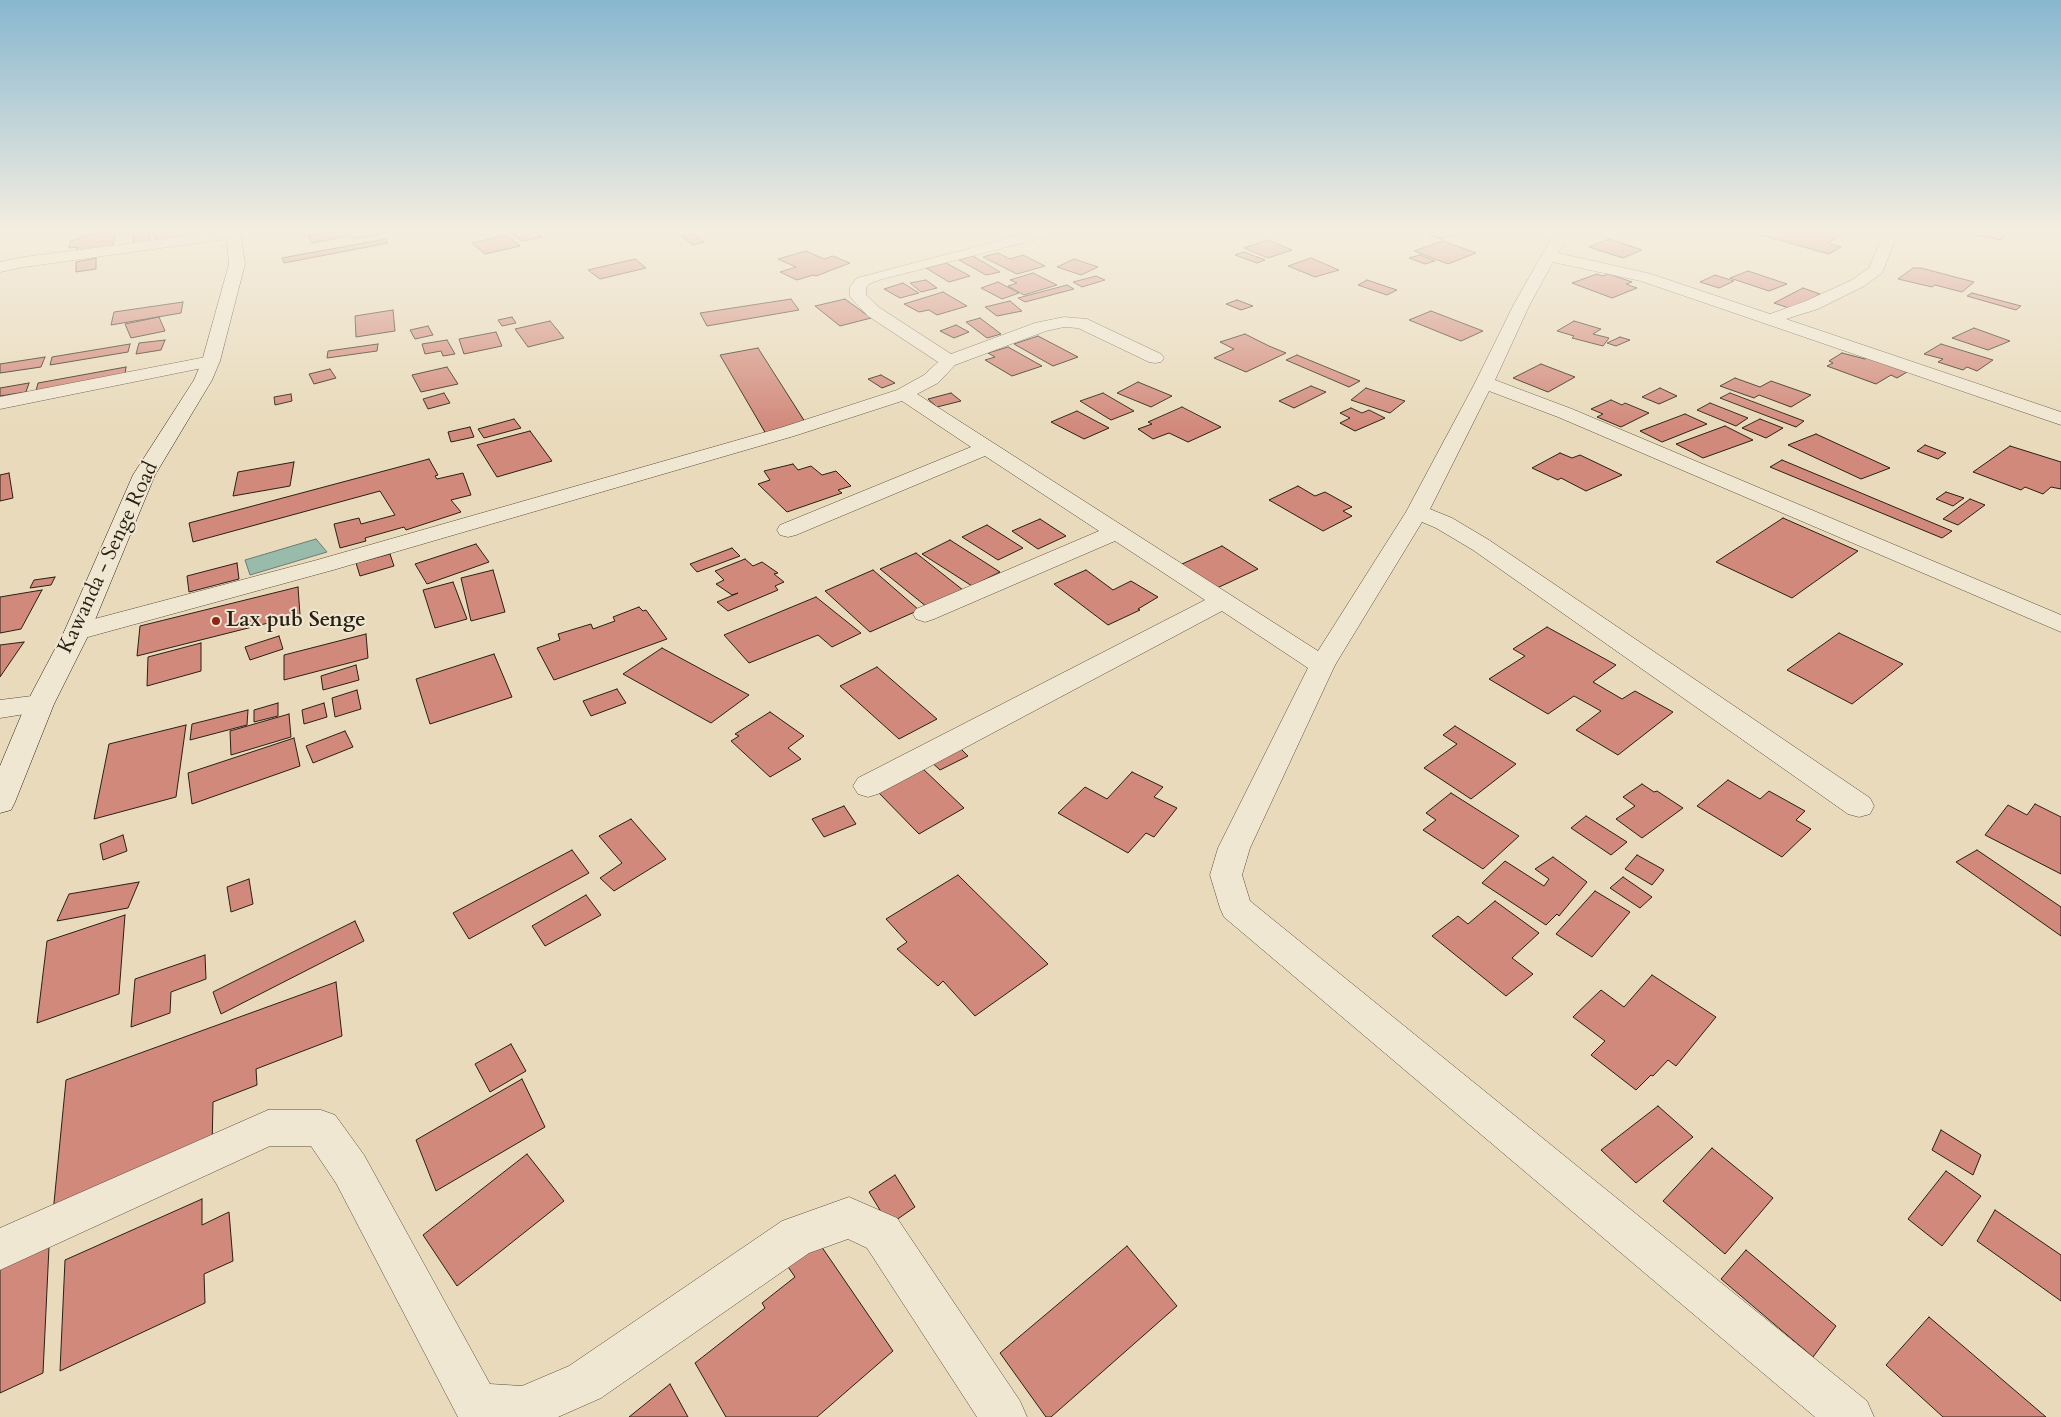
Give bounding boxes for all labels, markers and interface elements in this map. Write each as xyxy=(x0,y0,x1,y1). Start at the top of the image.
street label: Kawanda - Senge Road xyxy=(54,458,164,658)
place label: Lax pub Senge xyxy=(226,608,366,634)
marker: Lax pub Senge xyxy=(210,615,222,627)

